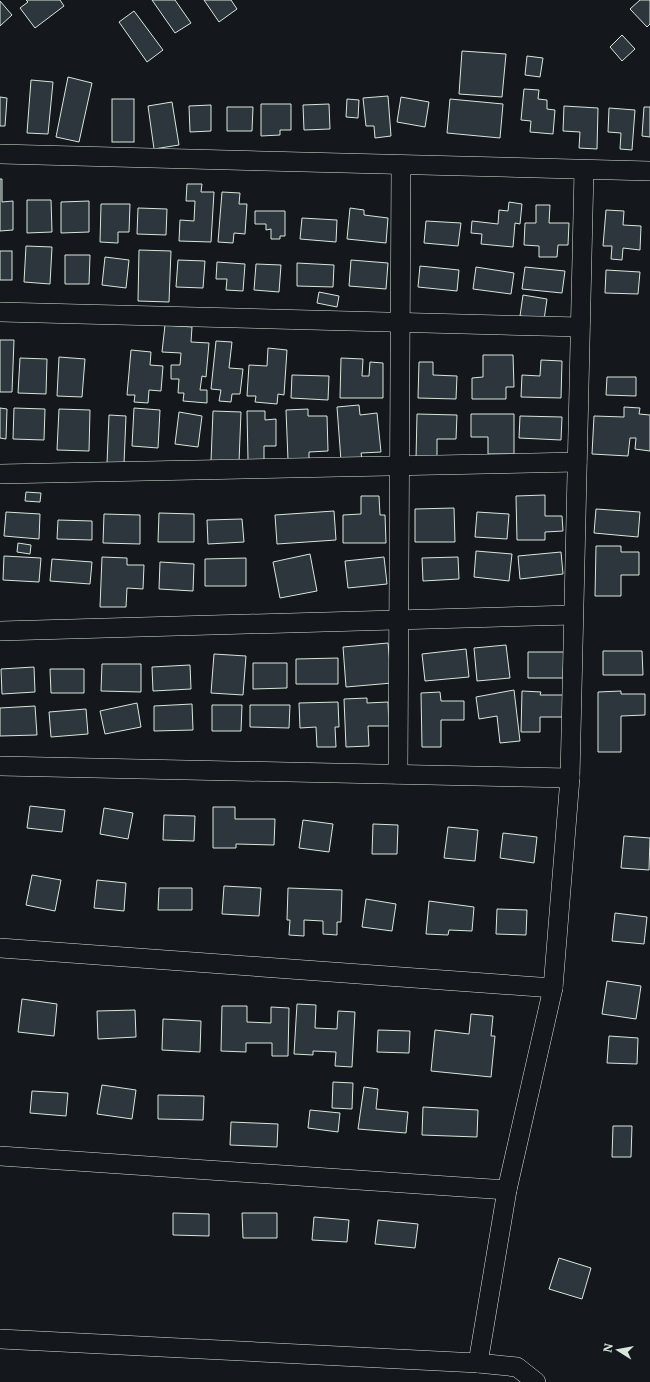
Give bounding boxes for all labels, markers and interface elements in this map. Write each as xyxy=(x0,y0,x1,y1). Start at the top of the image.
north arrow xyxy=(598,1330,638,1370)
text: N xyxy=(600,1342,616,1354)

